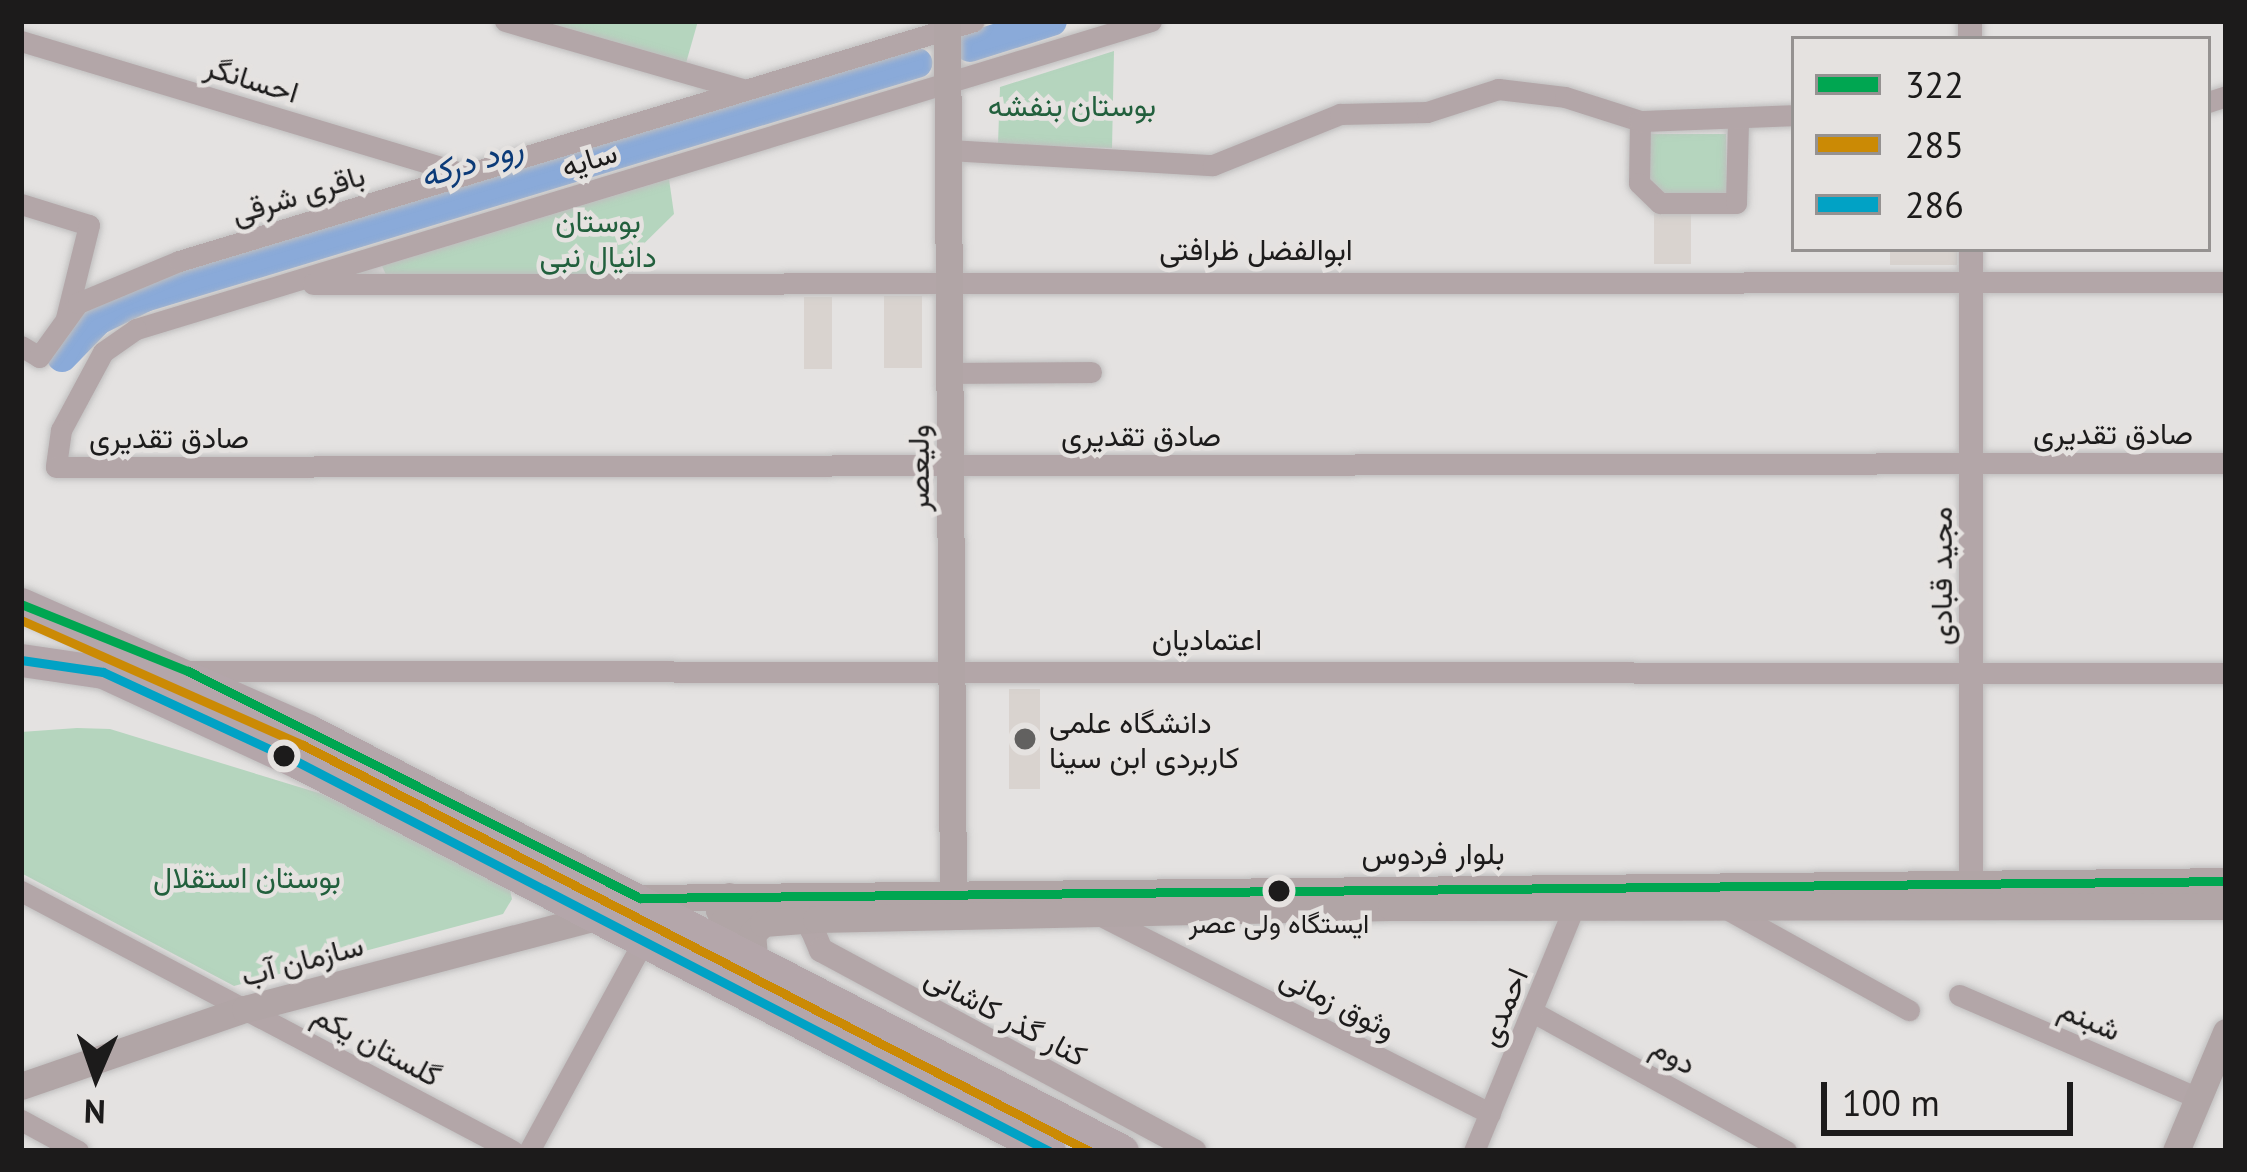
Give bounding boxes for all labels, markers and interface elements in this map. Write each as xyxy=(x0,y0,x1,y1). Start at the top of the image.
legend xyxy=(1791,36,2211,252)
street label: احسانگر xyxy=(201,48,303,110)
text: 322 xyxy=(1905,61,1964,108)
park label: بوستان بنفشه xyxy=(988,87,1156,123)
text: 285 xyxy=(1905,121,1964,168)
water label: رود درکه xyxy=(415,127,527,195)
street label: سایه xyxy=(557,134,621,184)
street label: باقری شرقی xyxy=(227,157,369,231)
text: 286 xyxy=(1905,181,1964,228)
park label: بوستان دانیال نبی xyxy=(539,203,657,274)
street label: ابوالفضل ظرافتی xyxy=(1159,231,1353,267)
street label: صادق تقدیری xyxy=(2033,415,2193,451)
street label: صادق تقدیری xyxy=(1061,417,1221,453)
street label: صادق تقدیری xyxy=(89,419,249,455)
street label: ولیعصر xyxy=(900,424,936,512)
street label: مجید قبادی xyxy=(1923,507,1959,645)
street label: اعتمادیان xyxy=(1152,621,1262,657)
place label: دانشگاه علمی کاربردی ابن سینا xyxy=(1049,704,1239,774)
marker: دانشگاه علمی کاربردی ابن سینا xyxy=(1012,726,1038,752)
unlabelled marker xyxy=(273,745,295,767)
street label: بلوار فردوس xyxy=(1361,835,1505,871)
park label: بوستان استقلال xyxy=(153,859,341,895)
marker: ایستگاه ولی عصر xyxy=(1268,880,1290,902)
place label: ایستگاه ولی عصر xyxy=(1189,908,1369,940)
street label: سازمان آب xyxy=(237,926,367,994)
street label: کنار گذر کاشانی xyxy=(919,958,1093,1074)
street label: وثوق زمانی xyxy=(1274,959,1402,1047)
street label: احمدی xyxy=(1471,963,1535,1051)
street label: شبنم xyxy=(2054,990,2126,1048)
street label: گلستان یکم xyxy=(307,996,447,1094)
north arrow xyxy=(36,1016,156,1136)
street label: دوم xyxy=(1645,1028,1703,1082)
scale bar xyxy=(1827,1058,2079,1132)
text: 100 m xyxy=(1842,1079,1940,1126)
text: N xyxy=(83,1091,106,1134)

